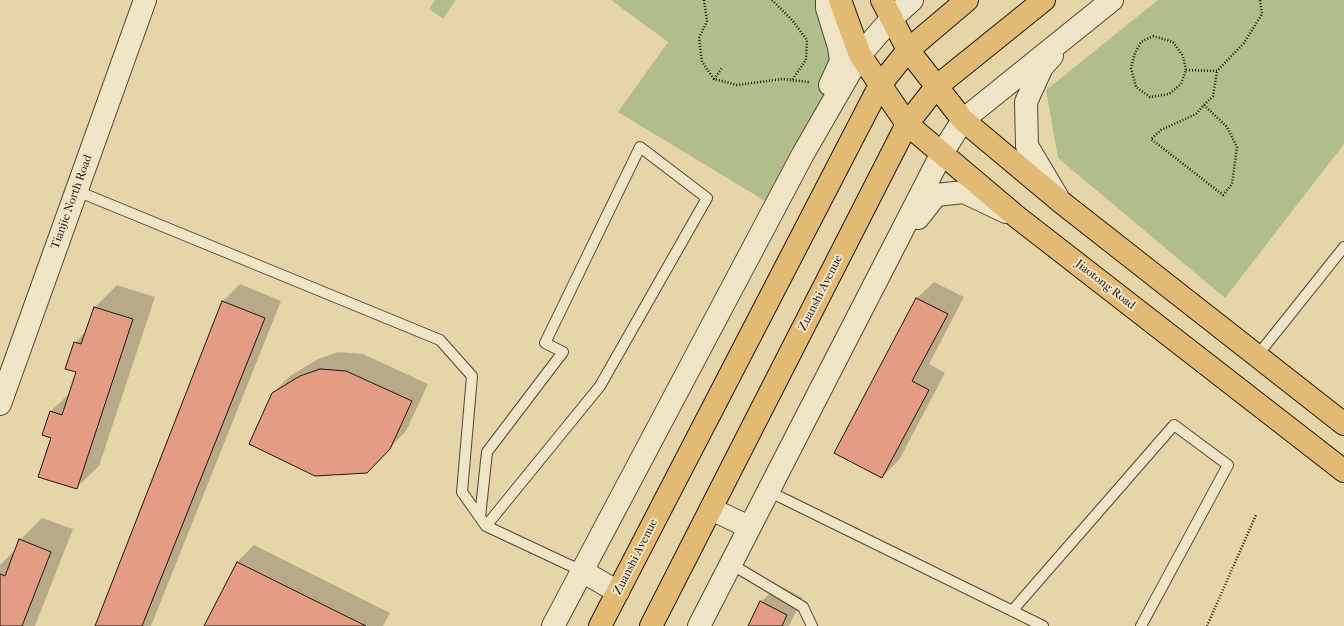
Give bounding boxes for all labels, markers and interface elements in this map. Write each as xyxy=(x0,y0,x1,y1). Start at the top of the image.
street label: Tianjie North Road xyxy=(48,153,96,251)
street label: Zuanshi Avenue xyxy=(796,253,846,333)
street label: Jiaotong Road xyxy=(1072,257,1138,313)
street label: Zuanshi Avenue xyxy=(611,517,661,597)

